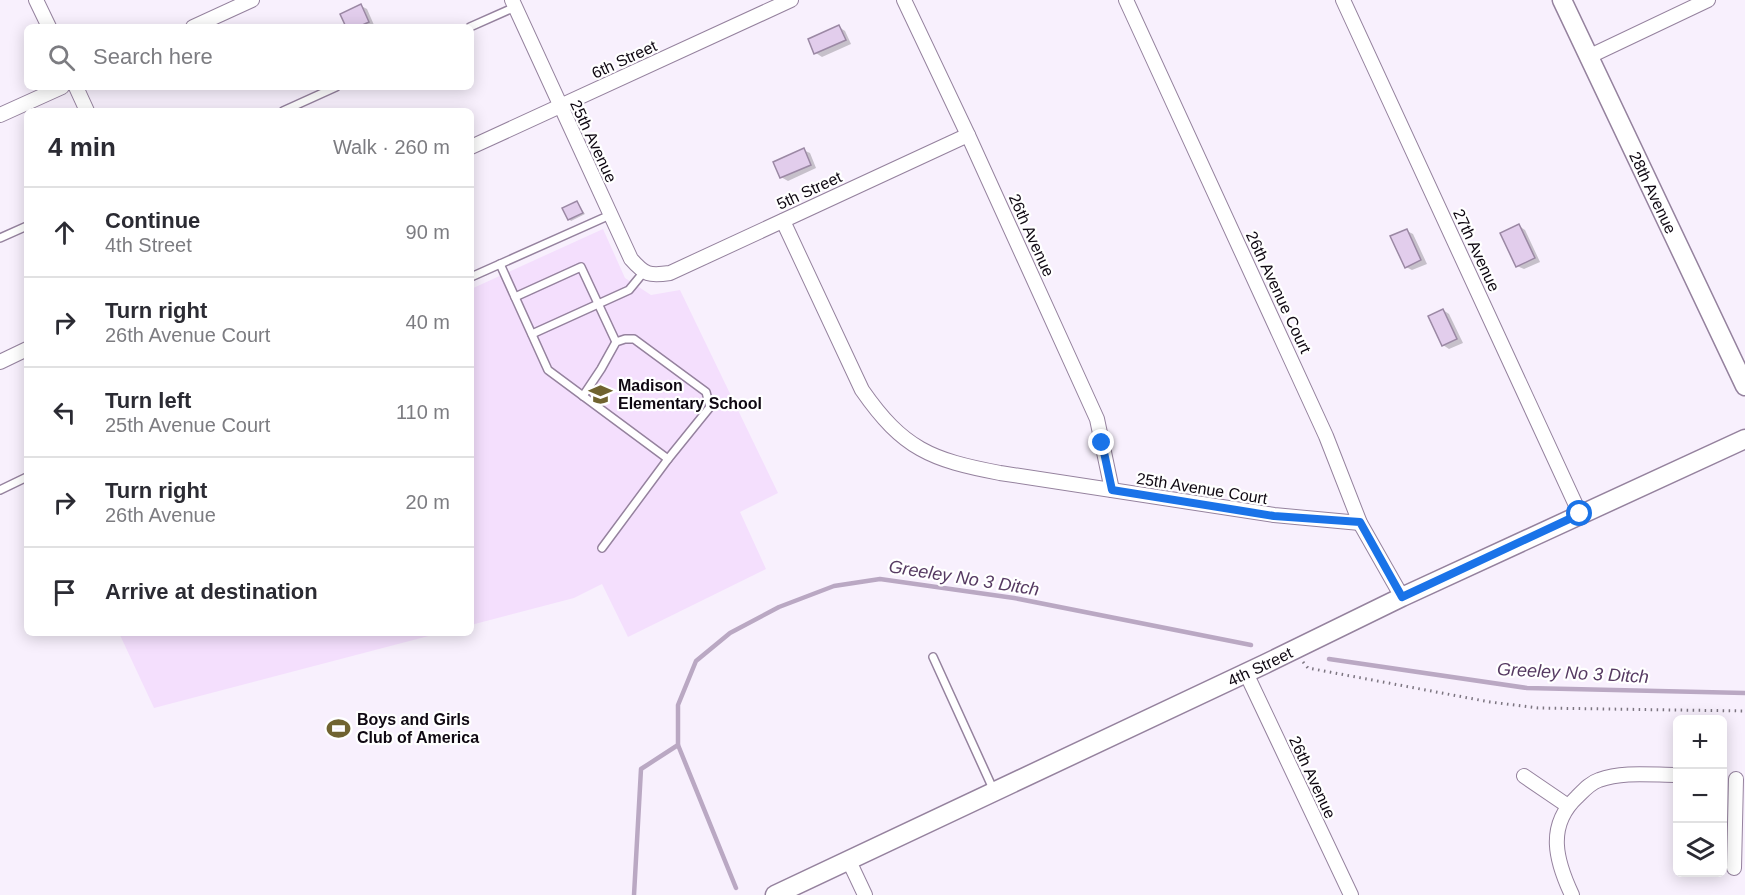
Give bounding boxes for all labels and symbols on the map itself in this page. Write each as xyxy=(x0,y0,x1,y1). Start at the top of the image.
street label: 6th Street xyxy=(589,37,660,82)
street label: 25th Avenue xyxy=(567,97,620,185)
street label: 28th Avenue xyxy=(1626,149,1680,237)
street label: 5th Street xyxy=(774,168,845,213)
street label: 26th Avenue xyxy=(1006,191,1057,279)
street label: 27th Avenue xyxy=(1450,206,1503,294)
street label: 26th Avenue Court xyxy=(1243,229,1314,356)
place label: Madison Elementary School xyxy=(618,377,762,412)
school or university icon: Madison Elementary School xyxy=(587,381,613,407)
route end xyxy=(1088,429,1114,455)
street label: 25th Avenue Court xyxy=(1135,470,1269,507)
route start xyxy=(1566,500,1592,526)
water label: Greeley No 3 Ditch xyxy=(887,556,1041,600)
street label: 4th Street xyxy=(1225,644,1295,689)
water label: Greeley No 3 Ditch xyxy=(1497,659,1649,687)
place label: Boys and Girls Club of America xyxy=(357,711,479,746)
sports icon: Boys and Girls Club of America xyxy=(326,715,352,741)
street label: 26th Avenue xyxy=(1286,733,1339,821)

